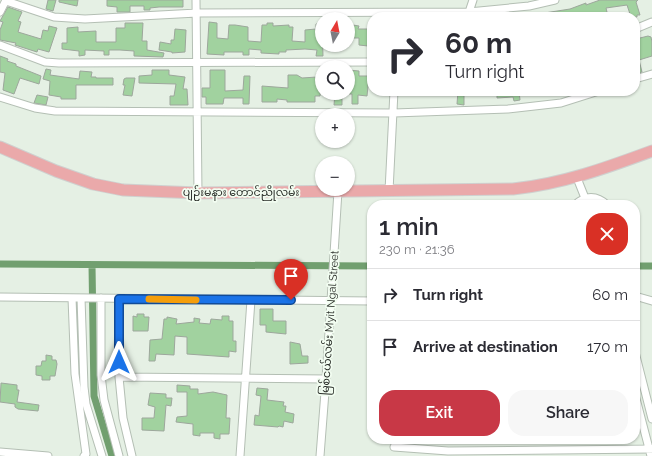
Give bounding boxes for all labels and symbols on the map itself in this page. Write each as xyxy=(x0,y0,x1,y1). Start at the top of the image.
north arrow xyxy=(315,12,355,52)
street label: ပျဉ်းမနား တောင်ညိုလမ်း xyxy=(183,185,300,201)
street label: မြစ်ငယ်လမ်း Myit Ngal Street xyxy=(317,250,344,396)
pin xyxy=(274,259,308,300)
position arrow xyxy=(98,341,140,383)

